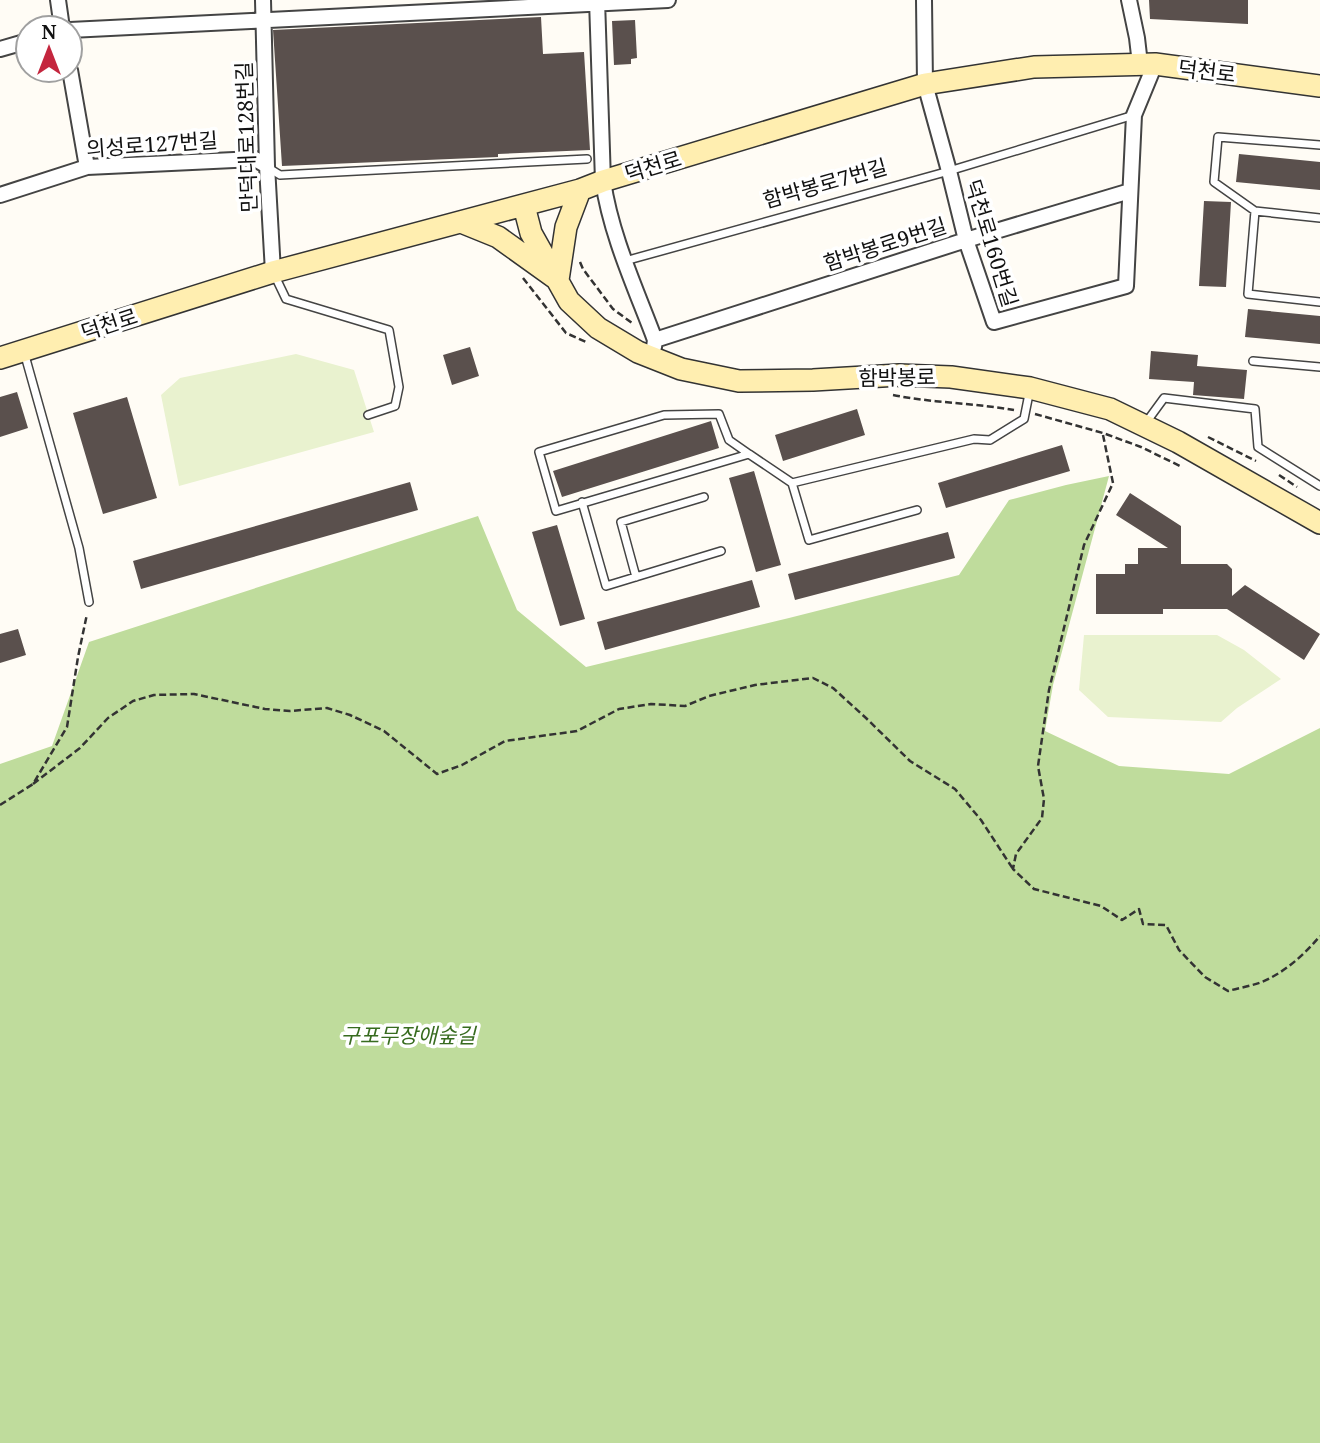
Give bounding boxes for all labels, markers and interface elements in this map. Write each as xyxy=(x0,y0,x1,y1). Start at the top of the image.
north arrow xyxy=(14,14,84,84)
text: N xyxy=(42,19,57,45)
street label: 덕천로 xyxy=(1177,54,1237,88)
street label: 만덕대로128번길 xyxy=(229,61,263,213)
street label: 의성로127번길 xyxy=(85,125,219,163)
street label: 덕천로 xyxy=(621,144,685,188)
street label: 함박봉로7번길 xyxy=(760,152,890,214)
street label: 덕천로160번길 xyxy=(959,176,1025,310)
street label: 함박봉로9번길 xyxy=(820,211,950,277)
street label: 덕천로 xyxy=(77,302,141,346)
street label: 함박봉로 xyxy=(858,362,936,392)
park label: 구포무장애숲길 xyxy=(340,1021,477,1049)

